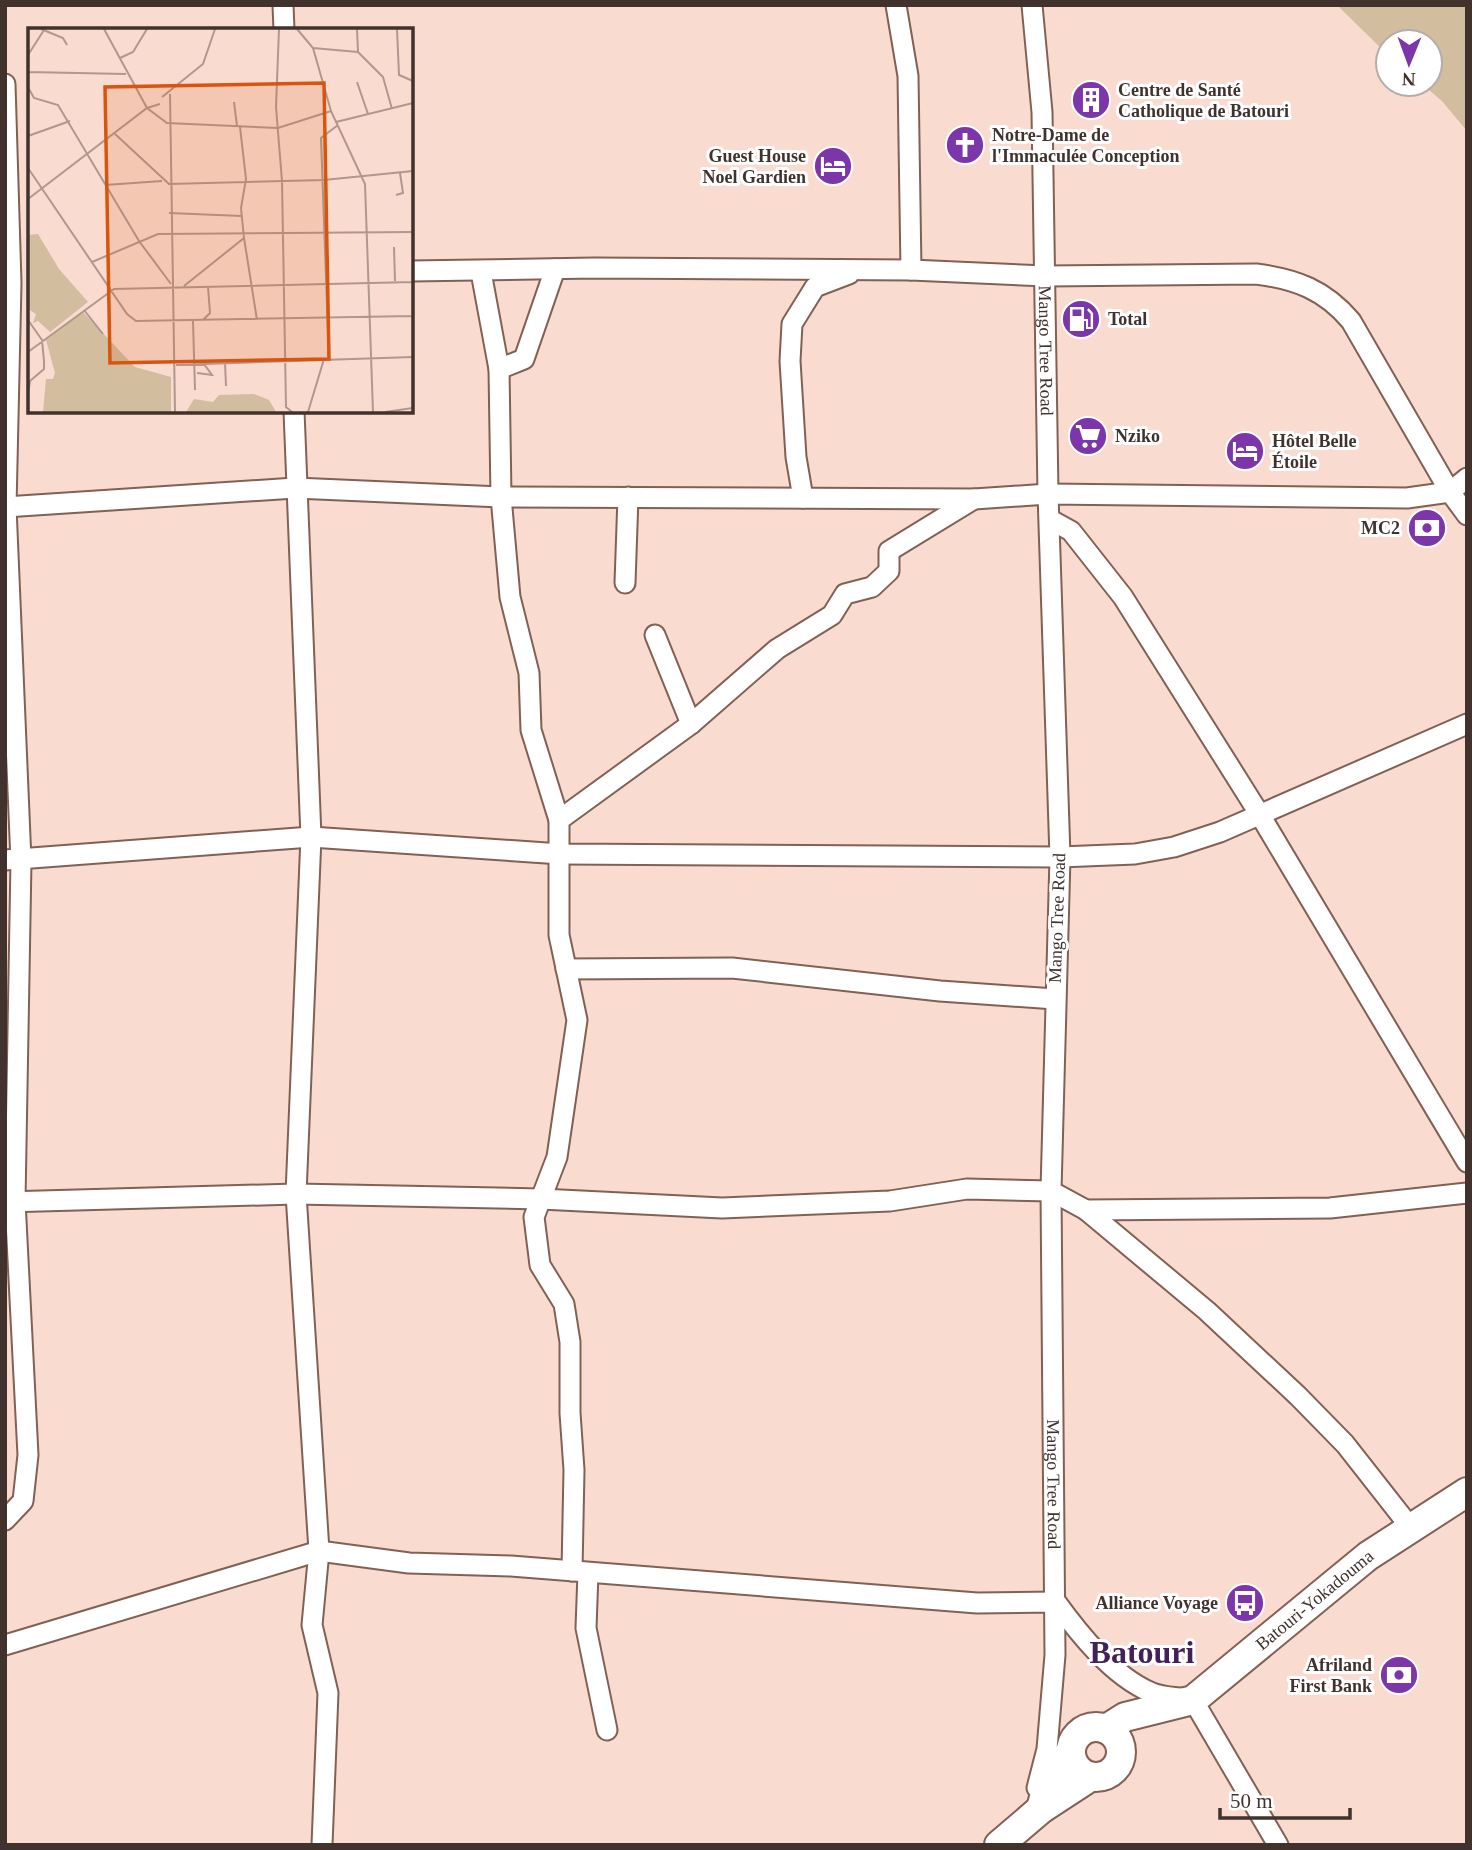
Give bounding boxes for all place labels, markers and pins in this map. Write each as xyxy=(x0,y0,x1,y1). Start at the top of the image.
building icon: Centre de Santé Catholique de Batouri xyxy=(1070,79,1112,121)
place label: Centre de Santé Catholique de Batouri xyxy=(1118,80,1289,121)
church icon: Notre-Dame de l'Immaculée Conception xyxy=(944,124,986,166)
place label: Notre-Dame de l'Immaculée Conception xyxy=(992,125,1179,166)
hotel icon: Guest House Noel Gardien xyxy=(812,145,854,187)
place label: Guest House Noel Gardien xyxy=(703,146,806,187)
fuel station icon: Total xyxy=(1060,298,1102,340)
place label: Total xyxy=(1108,309,1147,329)
supermarket icon: Nziko xyxy=(1067,415,1109,457)
place label: Nziko xyxy=(1115,426,1160,446)
hotel icon: Hôtel Belle Étoile xyxy=(1224,430,1266,472)
place label: Hôtel Belle Étoile xyxy=(1272,431,1356,472)
bank icon: MC2 xyxy=(1406,507,1448,549)
place label: MC2 xyxy=(1361,518,1400,538)
bus stop icon: Alliance Voyage xyxy=(1224,1582,1266,1624)
place label: Alliance Voyage xyxy=(1095,1593,1218,1613)
bank icon: Afriland First Bank xyxy=(1378,1654,1420,1696)
place label: Afriland First Bank xyxy=(1289,1655,1372,1696)

